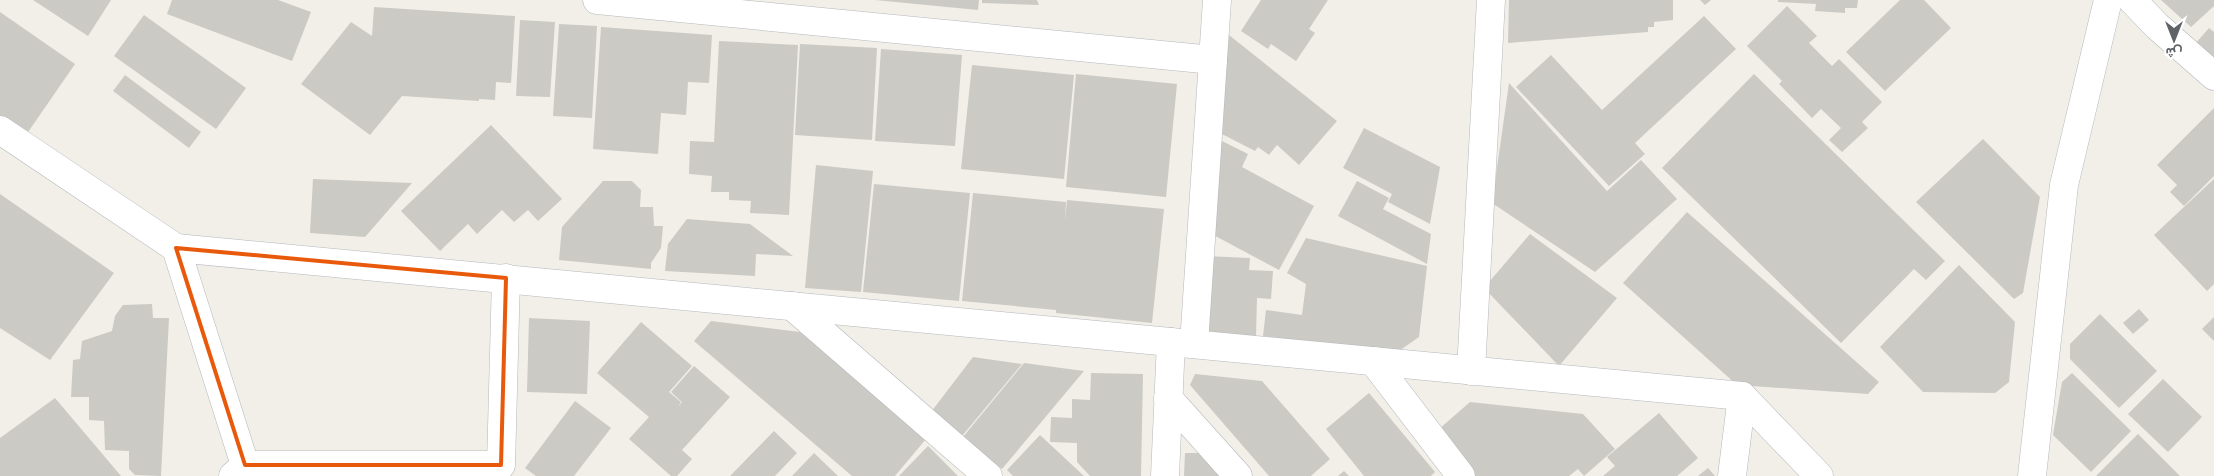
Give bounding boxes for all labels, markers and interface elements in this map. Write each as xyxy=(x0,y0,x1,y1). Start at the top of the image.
north arrow xyxy=(2149,15,2199,65)
text: ش xyxy=(2165,44,2182,62)

